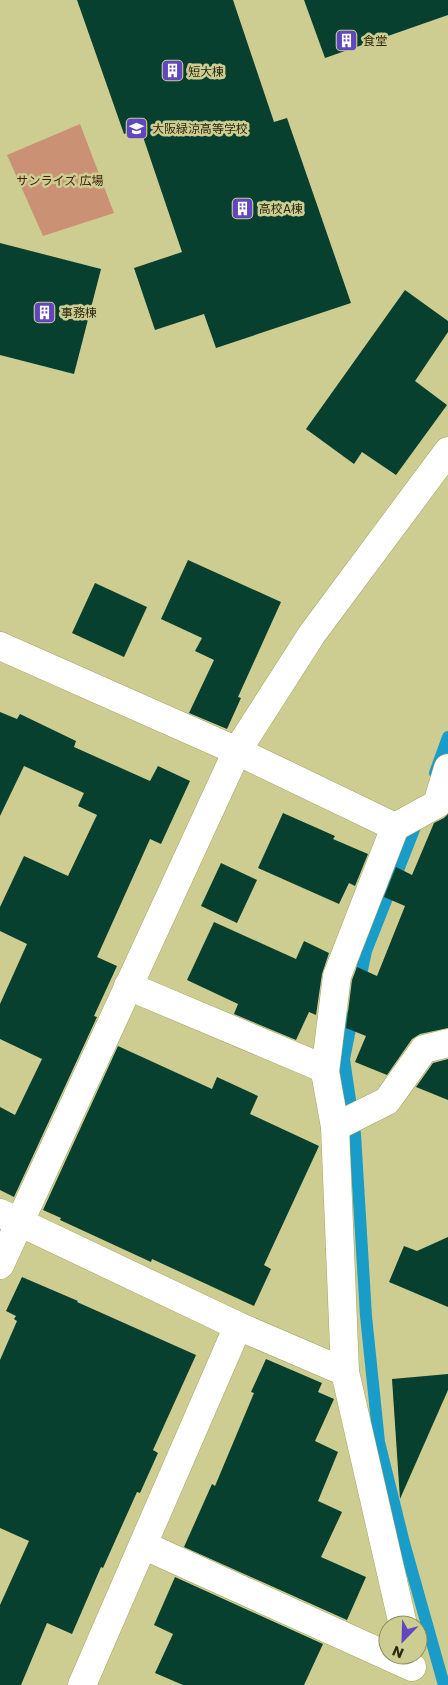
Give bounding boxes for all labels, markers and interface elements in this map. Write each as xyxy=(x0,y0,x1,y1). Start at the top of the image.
building icon: 食堂 xyxy=(335,28,359,52)
place label: 食堂 xyxy=(363,32,387,49)
building icon: 短大棟 xyxy=(160,59,184,83)
place label: 短大棟 xyxy=(188,63,224,80)
school or university icon: 大阪緑涼高等学校 xyxy=(124,116,148,140)
place label: 大阪緑涼高等学校 xyxy=(152,120,248,137)
park label: サンライズ 広場 xyxy=(17,172,103,189)
building icon: 高校A棟 xyxy=(231,196,255,220)
place label: 高校A棟 xyxy=(259,200,303,217)
building icon: 事務棟 xyxy=(33,300,57,324)
place label: 事務棟 xyxy=(61,304,97,321)
north arrow xyxy=(378,1615,428,1665)
text: N xyxy=(389,1641,407,1663)

